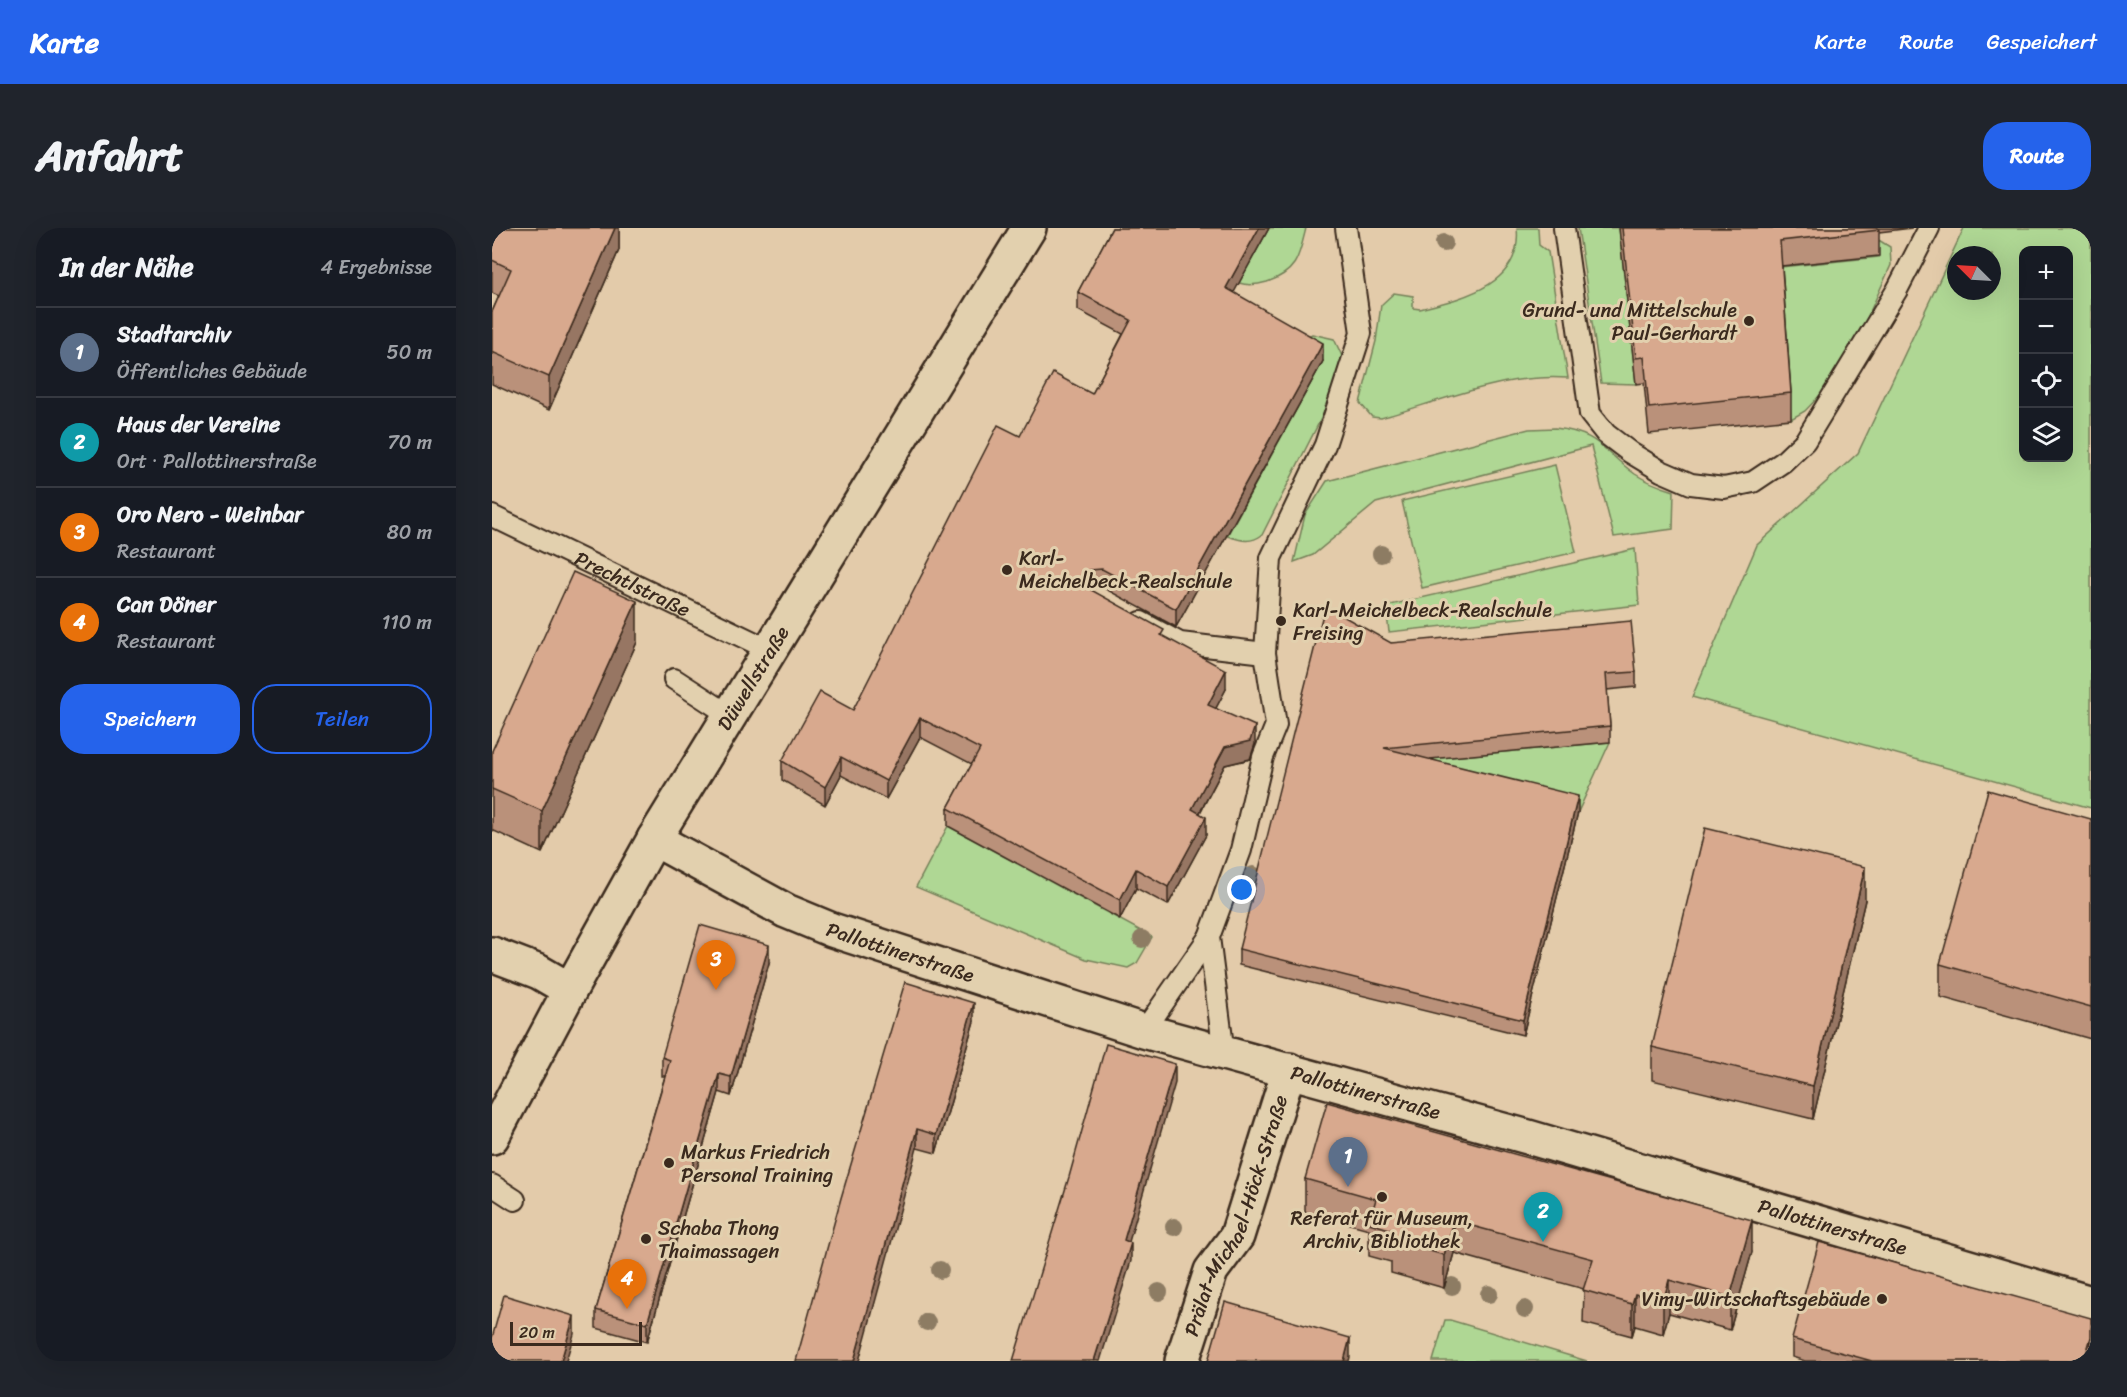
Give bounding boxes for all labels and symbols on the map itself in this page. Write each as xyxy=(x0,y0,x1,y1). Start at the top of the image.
north arrow xyxy=(1947,246,2001,300)
place label: Grund- und Mittelschule Paul-Gerhardt xyxy=(1523,293,1738,351)
marker: Grund- und Mittelschule Paul-Gerhardt xyxy=(1742,314,1756,328)
street label: Prechtlstraße xyxy=(568,541,696,627)
place label: Karl- Meichelbeck-Realschule xyxy=(1019,541,1233,599)
marker: Karl- Meichelbeck-Realschule xyxy=(1000,563,1014,577)
place label: Karl-Meichelbeck-Realschule Freising xyxy=(1293,593,1552,651)
marker: Karl-Meichelbeck-Realschule Freising xyxy=(1274,614,1288,628)
street label: Düwellstraße xyxy=(707,619,799,738)
your location xyxy=(1227,875,1256,904)
street label: Pallottinerstraße xyxy=(822,912,979,993)
pin: 3 xyxy=(696,940,736,990)
street label: Pallottinerstraße xyxy=(1287,1055,1445,1130)
street label: Prälat-Michael-Höck-Straße xyxy=(1174,1091,1298,1341)
place label: Markus Friedrich Personal Training xyxy=(681,1135,833,1193)
pin: 1 xyxy=(1328,1138,1368,1187)
marker: Markus Friedrich Personal Training xyxy=(662,1156,676,1170)
street label: Pallottinerstraße xyxy=(1754,1189,1912,1266)
marker: Referat für Museum, Archiv, Bibliothek xyxy=(1375,1190,1389,1204)
pin: 2 xyxy=(1524,1192,1562,1242)
place label: Referat für Museum, Archiv, Bibliothek xyxy=(1290,1201,1474,1259)
place label: Schaba Thong Thaimassagen xyxy=(658,1211,779,1269)
marker: Schaba Thong Thaimassagen xyxy=(639,1232,653,1246)
pin: 4 xyxy=(608,1260,646,1309)
place label: Vimy-Wirtschaftsgebäude xyxy=(1641,1282,1870,1317)
marker: Vimy-Wirtschaftsgebäude xyxy=(1875,1292,1889,1306)
scale bar xyxy=(510,1319,642,1346)

